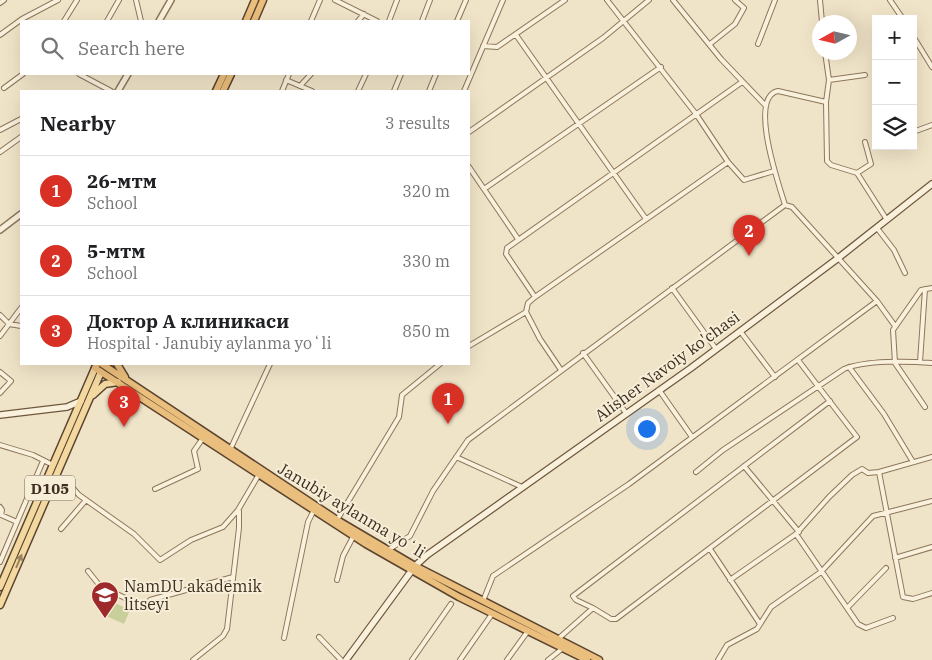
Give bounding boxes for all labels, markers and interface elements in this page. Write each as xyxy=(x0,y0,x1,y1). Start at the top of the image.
north arrow xyxy=(812,15,857,60)
map controls xyxy=(872,15,917,150)
button: + xyxy=(872,15,917,60)
search box xyxy=(20,20,470,75)
icon: search xyxy=(38,34,66,62)
text: Search here xyxy=(78,36,185,60)
button: − xyxy=(872,60,917,105)
button: layers xyxy=(872,105,917,150)
text: Nearby xyxy=(40,109,116,137)
text: 3 results xyxy=(385,113,450,133)
text: 26-мтм xyxy=(87,169,157,193)
text: 1 xyxy=(51,181,61,201)
text: 320 m xyxy=(402,181,450,201)
text: School xyxy=(87,193,138,213)
pin: 2 xyxy=(733,215,765,256)
text: 5-мтм xyxy=(87,239,145,263)
text: 2 xyxy=(51,251,61,271)
text: 330 m xyxy=(402,251,450,271)
text: School xyxy=(87,263,138,283)
street label: Alisher Navoiy ko'chasi xyxy=(590,307,744,425)
text: Доктор А клиникаси xyxy=(87,309,289,333)
text: 3 xyxy=(51,321,61,341)
text: 850 m xyxy=(402,321,450,341)
text: Hospital · Janubiy aylanma yoʻli xyxy=(87,333,331,353)
pin: 1 xyxy=(432,383,464,424)
pin: 3 xyxy=(108,386,140,427)
your location xyxy=(634,416,660,442)
street label: Janubiy aylanma yoʻli xyxy=(275,458,429,562)
road number: D105 xyxy=(25,476,75,500)
one-way arrow xyxy=(16,554,24,568)
place label: NamDU akademik litseyi xyxy=(124,576,263,614)
school or university icon: NamDU akademik litseyi xyxy=(90,580,120,619)

